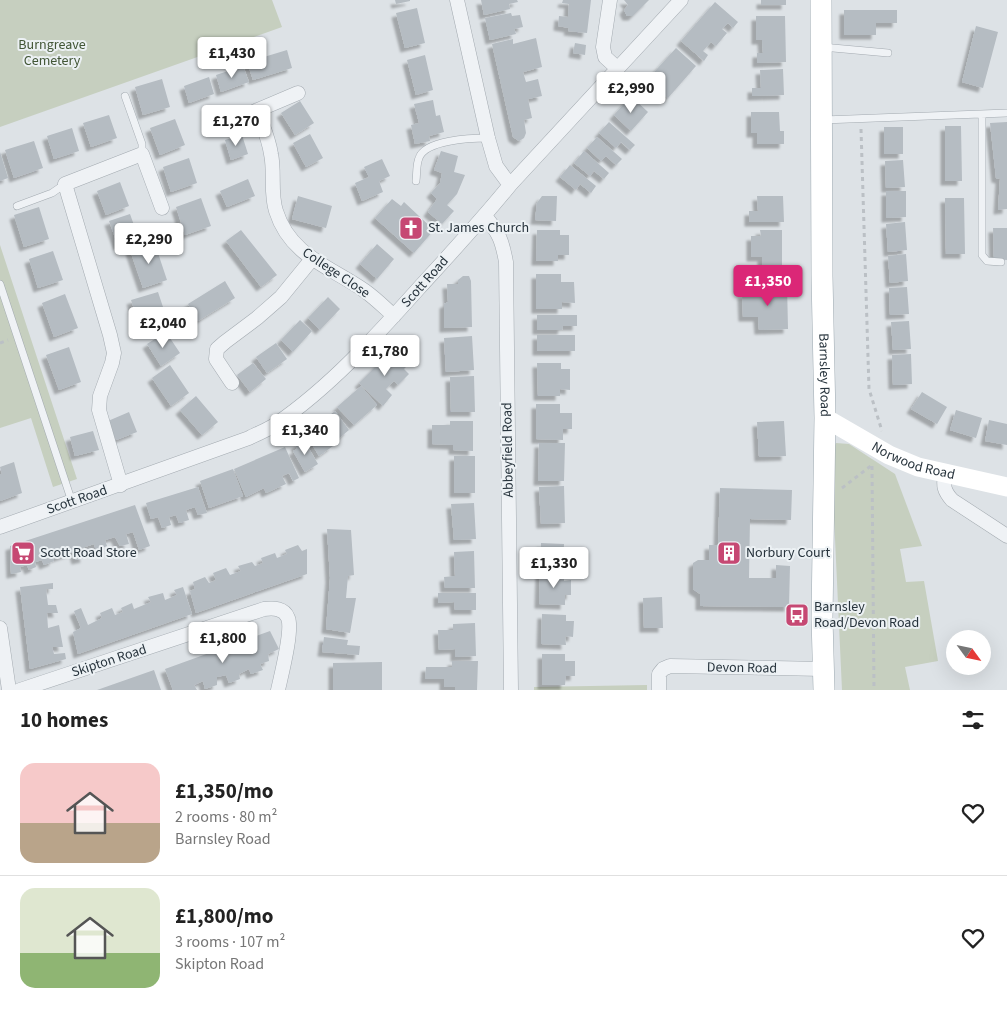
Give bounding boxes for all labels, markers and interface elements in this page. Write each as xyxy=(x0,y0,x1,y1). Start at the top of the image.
park label: Burngreave Cemetery xyxy=(18,35,86,71)
pin: £1,430 xyxy=(191,36,273,79)
text: £1,430 xyxy=(208,42,256,64)
pin: £2,990 xyxy=(590,72,672,114)
text: £2,990 xyxy=(607,77,655,99)
pin: £1,270 xyxy=(195,104,277,147)
text: £1,270 xyxy=(212,110,260,132)
church icon: St. James Church xyxy=(398,215,424,241)
place label: St. James Church xyxy=(428,218,529,238)
pin: £2,290 xyxy=(108,222,190,265)
text: £2,290 xyxy=(125,228,173,250)
street label: College Close xyxy=(298,243,374,303)
street label: Scott Road xyxy=(397,252,453,312)
pin: £1,350 xyxy=(727,264,809,307)
text: £1,350 xyxy=(744,270,792,292)
pin: £2,040 xyxy=(122,306,204,349)
text: £2,040 xyxy=(139,312,187,334)
street label: Barnsley Road xyxy=(813,333,835,417)
pin: £1,780 xyxy=(344,334,426,377)
text: £1,780 xyxy=(361,340,409,362)
street label: Abbeyfield Road xyxy=(497,402,519,498)
pin: £1,340 xyxy=(264,414,346,456)
text: £1,340 xyxy=(281,419,329,441)
street label: Norwood Road xyxy=(868,437,957,485)
street label: Scott Road xyxy=(44,480,110,520)
supermarket icon: Scott Road Store xyxy=(10,540,36,566)
building icon: Norbury Court xyxy=(716,540,742,566)
place label: Scott Road Store xyxy=(40,543,137,563)
place label: Norbury Court xyxy=(746,543,830,563)
pin: £1,330 xyxy=(513,546,595,589)
text: £1,330 xyxy=(530,552,578,574)
place label: Barnsley Road/Devon Road xyxy=(814,597,919,633)
bus stop icon: Barnsley Road/Devon Road xyxy=(784,602,810,628)
pin: £1,800 xyxy=(182,622,264,664)
text: £1,800 xyxy=(199,627,247,649)
north arrow xyxy=(946,630,991,675)
map controls xyxy=(946,630,991,675)
street label: Skipton Road xyxy=(69,639,149,683)
street label: Devon Road xyxy=(707,657,777,679)
text: 10 homes xyxy=(20,705,108,735)
icon: filters xyxy=(959,706,987,734)
text: £1,350/mo xyxy=(175,776,274,806)
icon: home xyxy=(60,783,120,843)
icon: heart xyxy=(959,799,987,827)
text: 2 rooms · 80 m² xyxy=(175,806,277,828)
text: Barnsley Road xyxy=(175,828,271,850)
text: £1,800/mo xyxy=(175,901,274,931)
icon: home xyxy=(60,908,120,968)
icon: heart xyxy=(959,924,987,952)
text: 3 rooms · 107 m² xyxy=(175,931,285,953)
text: Skipton Road xyxy=(175,953,264,975)

